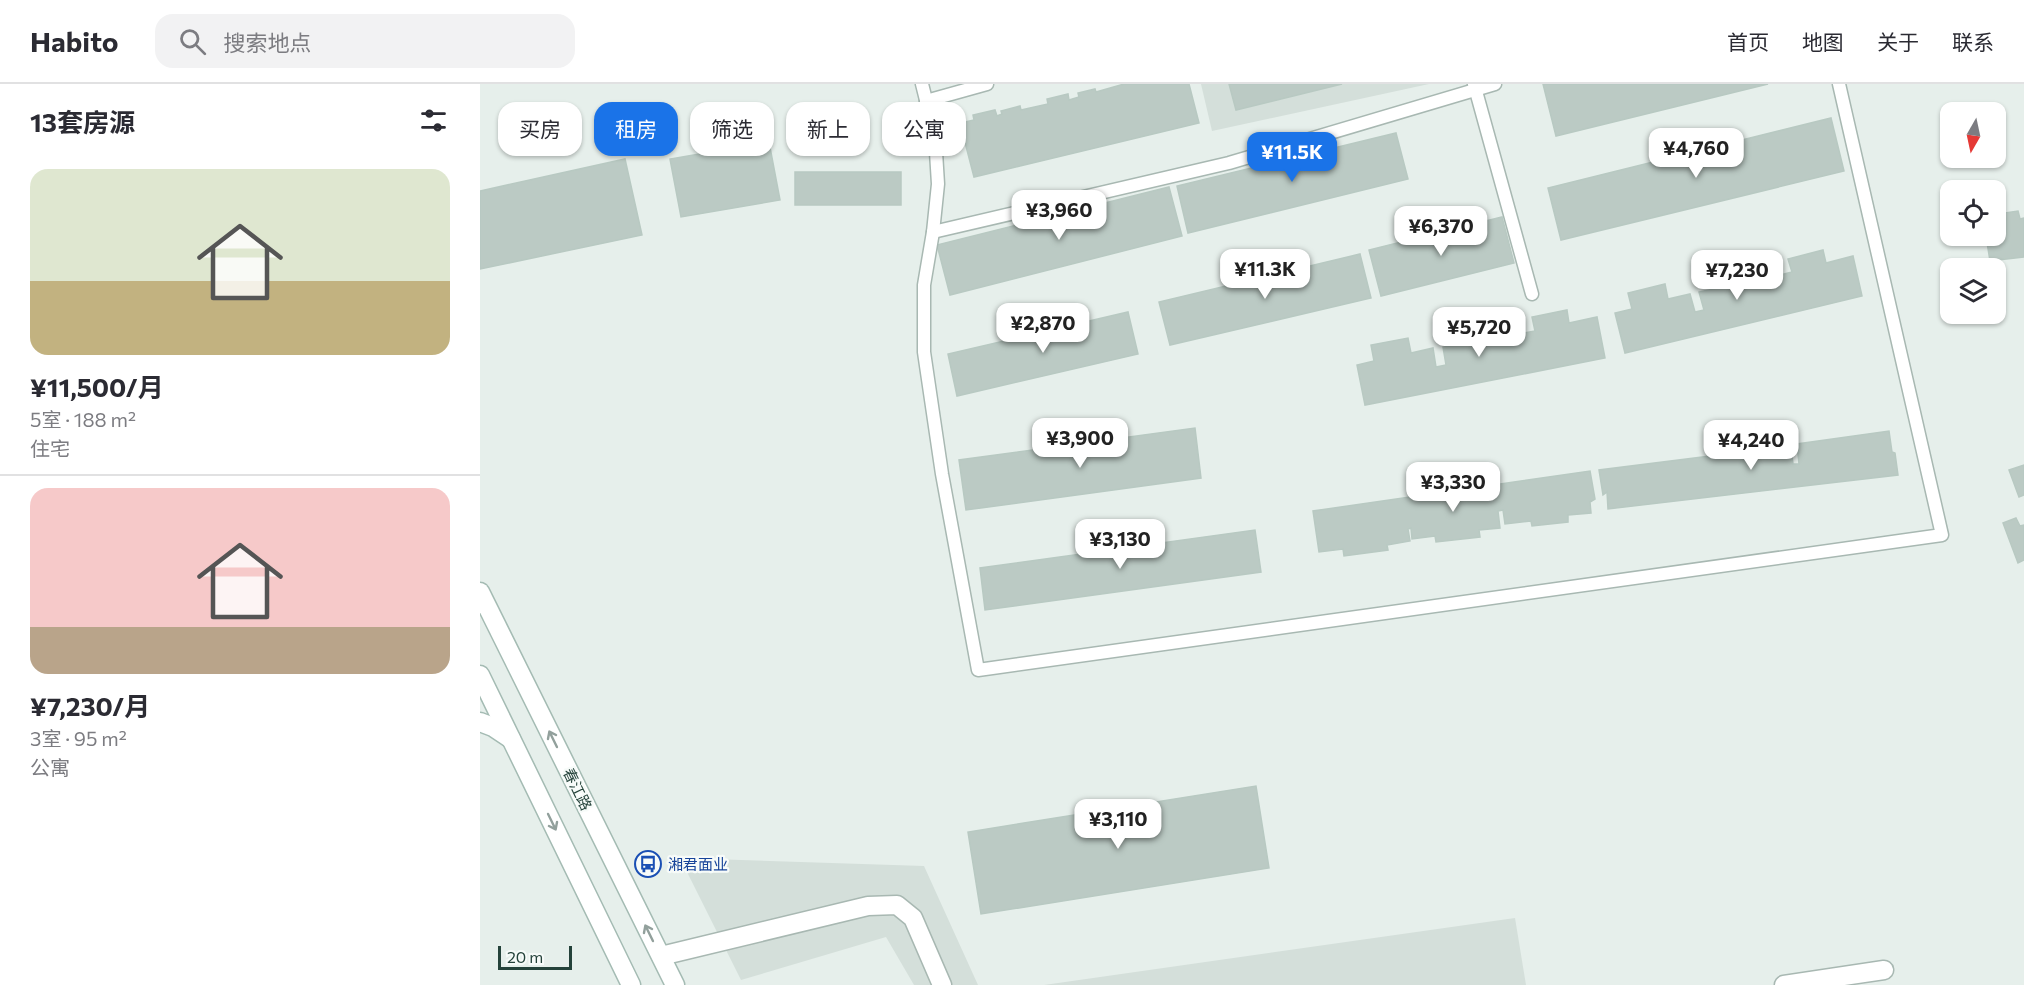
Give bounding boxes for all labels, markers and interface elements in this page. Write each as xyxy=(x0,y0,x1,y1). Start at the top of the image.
search box xyxy=(155,14,575,68)
text: Habito xyxy=(30,24,119,58)
icon: search xyxy=(176,25,209,58)
text: 搜索地点 xyxy=(224,29,312,56)
text: 首页 xyxy=(1727,29,1769,54)
text: 地图 xyxy=(1802,29,1844,54)
text: 关于 xyxy=(1877,29,1919,54)
text: 联系 xyxy=(1952,29,1994,54)
chip: 买房 xyxy=(498,102,582,156)
chip: 租房 xyxy=(594,102,678,156)
chip: 筛选 xyxy=(690,102,774,156)
chip: 新上 xyxy=(786,102,870,156)
chip: 公寓 xyxy=(882,102,966,156)
north arrow xyxy=(1940,102,2006,168)
map controls xyxy=(1940,102,2006,324)
icon: filters xyxy=(417,104,450,137)
text: 13套房源 xyxy=(30,106,135,137)
pin: ¥4,760 xyxy=(1647,128,1745,179)
pin: ¥11.5K xyxy=(1243,132,1341,183)
text: ¥4,760 xyxy=(1663,135,1729,159)
text: ¥11.5K xyxy=(1261,139,1323,163)
button: locate xyxy=(1940,180,2006,246)
pin: ¥3,960 xyxy=(1010,190,1108,241)
text: ¥3,960 xyxy=(1026,197,1092,221)
pin: ¥6,370 xyxy=(1392,206,1490,257)
icon: home xyxy=(186,208,294,316)
text: ¥6,370 xyxy=(1408,213,1474,237)
pin: ¥11.3K xyxy=(1216,249,1314,300)
pin: ¥7,230 xyxy=(1688,250,1786,301)
text: ¥11.3K xyxy=(1234,256,1296,280)
text: ¥7,230 xyxy=(1705,257,1769,281)
button: layers xyxy=(1940,258,2006,324)
pin: ¥2,870 xyxy=(994,303,1092,354)
pin: ¥5,720 xyxy=(1430,307,1528,358)
text: ¥2,870 xyxy=(1010,310,1076,334)
text: ¥5,720 xyxy=(1447,314,1511,338)
text: ¥11,500/月 xyxy=(30,371,164,402)
text: 5室 · 188 m² xyxy=(30,407,136,431)
pin: ¥3,900 xyxy=(1031,418,1129,469)
pin: ¥4,240 xyxy=(1702,420,1800,471)
text: ¥3,900 xyxy=(1046,425,1114,449)
text: ¥4,240 xyxy=(1718,427,1784,451)
text: 住宅 xyxy=(30,436,70,460)
pin: ¥3,330 xyxy=(1404,462,1502,513)
text: ¥3,330 xyxy=(1420,469,1486,493)
pin: ¥3,130 xyxy=(1071,519,1169,570)
text: ¥3,130 xyxy=(1089,526,1151,550)
icon: home xyxy=(186,527,294,635)
text: ¥7,230/月 xyxy=(30,690,150,721)
text: 3室 · 95 m² xyxy=(30,726,127,750)
one-way arrow xyxy=(547,731,558,749)
text: 公寓 xyxy=(30,755,70,779)
street label: 春江路 xyxy=(560,765,596,813)
pin: ¥3,110 xyxy=(1069,799,1167,850)
text: ¥3,110 xyxy=(1088,806,1148,830)
one-way arrow xyxy=(546,813,558,831)
bus stop icon: 湘君面业 xyxy=(633,849,663,879)
place label: 湘君面业 xyxy=(668,855,728,873)
one-way arrow xyxy=(643,924,655,942)
scale bar xyxy=(498,943,572,970)
text: 20 m xyxy=(507,947,543,966)

